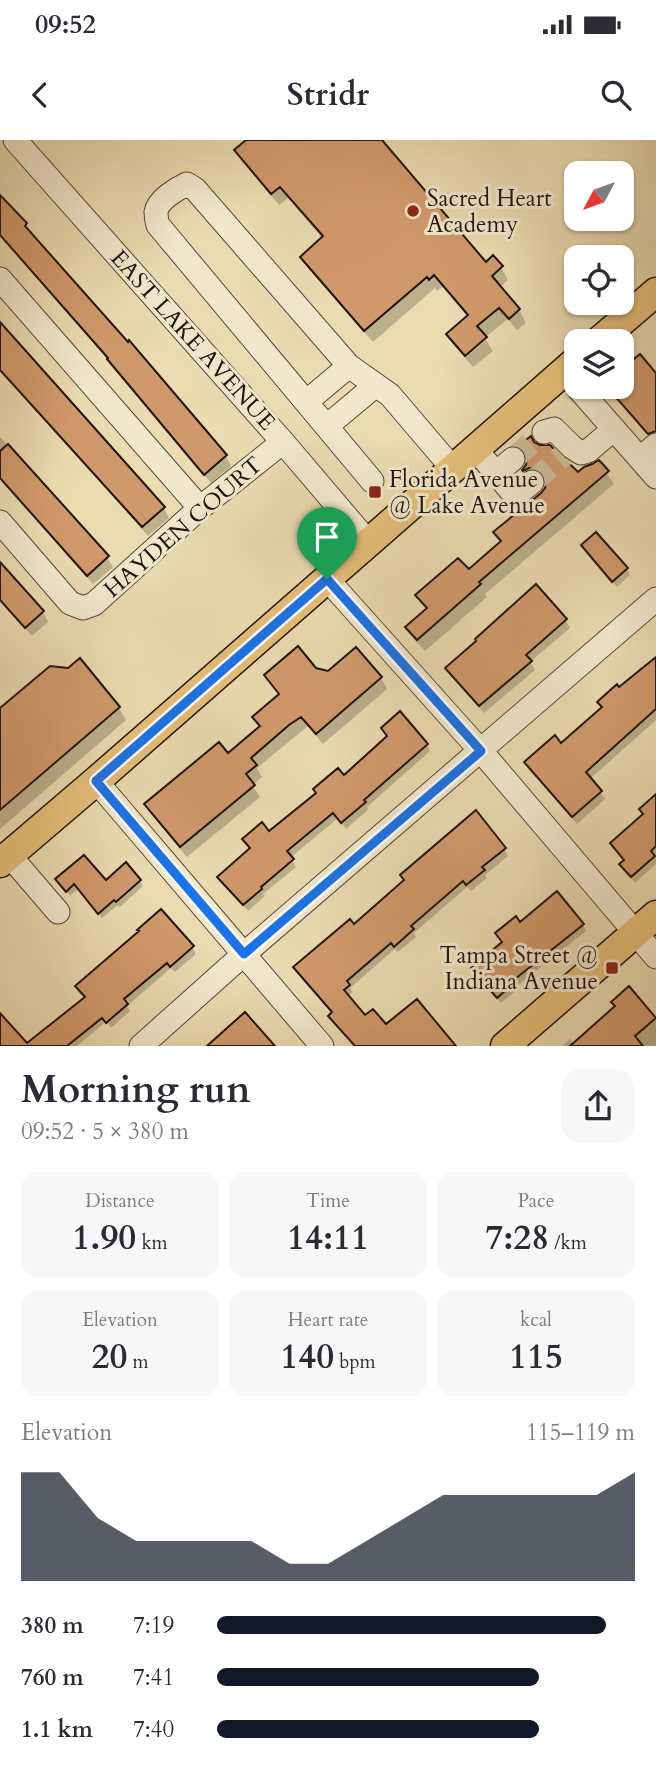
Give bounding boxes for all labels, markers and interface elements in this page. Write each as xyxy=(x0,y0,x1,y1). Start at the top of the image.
text: 09:52 xyxy=(35,7,96,42)
text: Stridr xyxy=(287,73,369,117)
icon: back xyxy=(21,76,59,114)
icon: search xyxy=(597,76,635,114)
north arrow xyxy=(564,161,634,231)
map controls xyxy=(564,161,634,399)
place label: Sacred Heart Academy xyxy=(427,183,551,240)
marker: Sacred Heart Academy xyxy=(405,203,421,219)
street label: EAST LAKE AVENUE xyxy=(104,243,282,437)
button: locate xyxy=(564,245,634,315)
button: layers xyxy=(564,329,634,399)
street label: HAYDEN COURT xyxy=(97,449,269,604)
place label: Florida Avenue @ Lake Avenue xyxy=(389,464,545,521)
marker: Florida Avenue @ Lake Avenue xyxy=(367,484,383,500)
pin xyxy=(297,507,357,579)
icon: arrive xyxy=(308,518,346,556)
place label: Tampa Street @ Indiana Avenue xyxy=(440,940,598,997)
marker: Tampa Street @ Indiana Avenue xyxy=(604,960,620,976)
text: Morning run xyxy=(21,1064,251,1116)
button: share xyxy=(561,1069,635,1143)
text: 09:52 · 5 × 380 m xyxy=(21,1116,189,1147)
text: Distance xyxy=(85,1188,155,1214)
text: Time xyxy=(306,1188,350,1214)
text: Pace xyxy=(518,1188,554,1214)
text: 1.90 xyxy=(72,1214,136,1262)
text: 14:11 xyxy=(287,1214,369,1262)
text: 7:28 xyxy=(485,1214,549,1262)
text: km xyxy=(136,1230,168,1256)
text: /km xyxy=(549,1230,587,1256)
text: Elevation xyxy=(82,1307,158,1333)
text: Heart rate xyxy=(288,1307,368,1333)
text: kcal xyxy=(520,1307,552,1333)
text: 20 xyxy=(91,1333,127,1381)
text: 140 xyxy=(280,1333,334,1381)
text: 115 xyxy=(509,1333,563,1381)
text: m xyxy=(127,1349,149,1375)
text: bpm xyxy=(334,1349,376,1375)
text: Elevation xyxy=(21,1417,112,1448)
text: 115–119 m xyxy=(526,1417,635,1448)
text: 380 m xyxy=(21,1610,84,1641)
text: 7:19 xyxy=(133,1610,174,1641)
text: 760 m xyxy=(21,1662,84,1693)
text: 7:41 xyxy=(133,1662,174,1693)
text: 1.1 km xyxy=(21,1714,93,1745)
text: 7:40 xyxy=(133,1714,174,1745)

